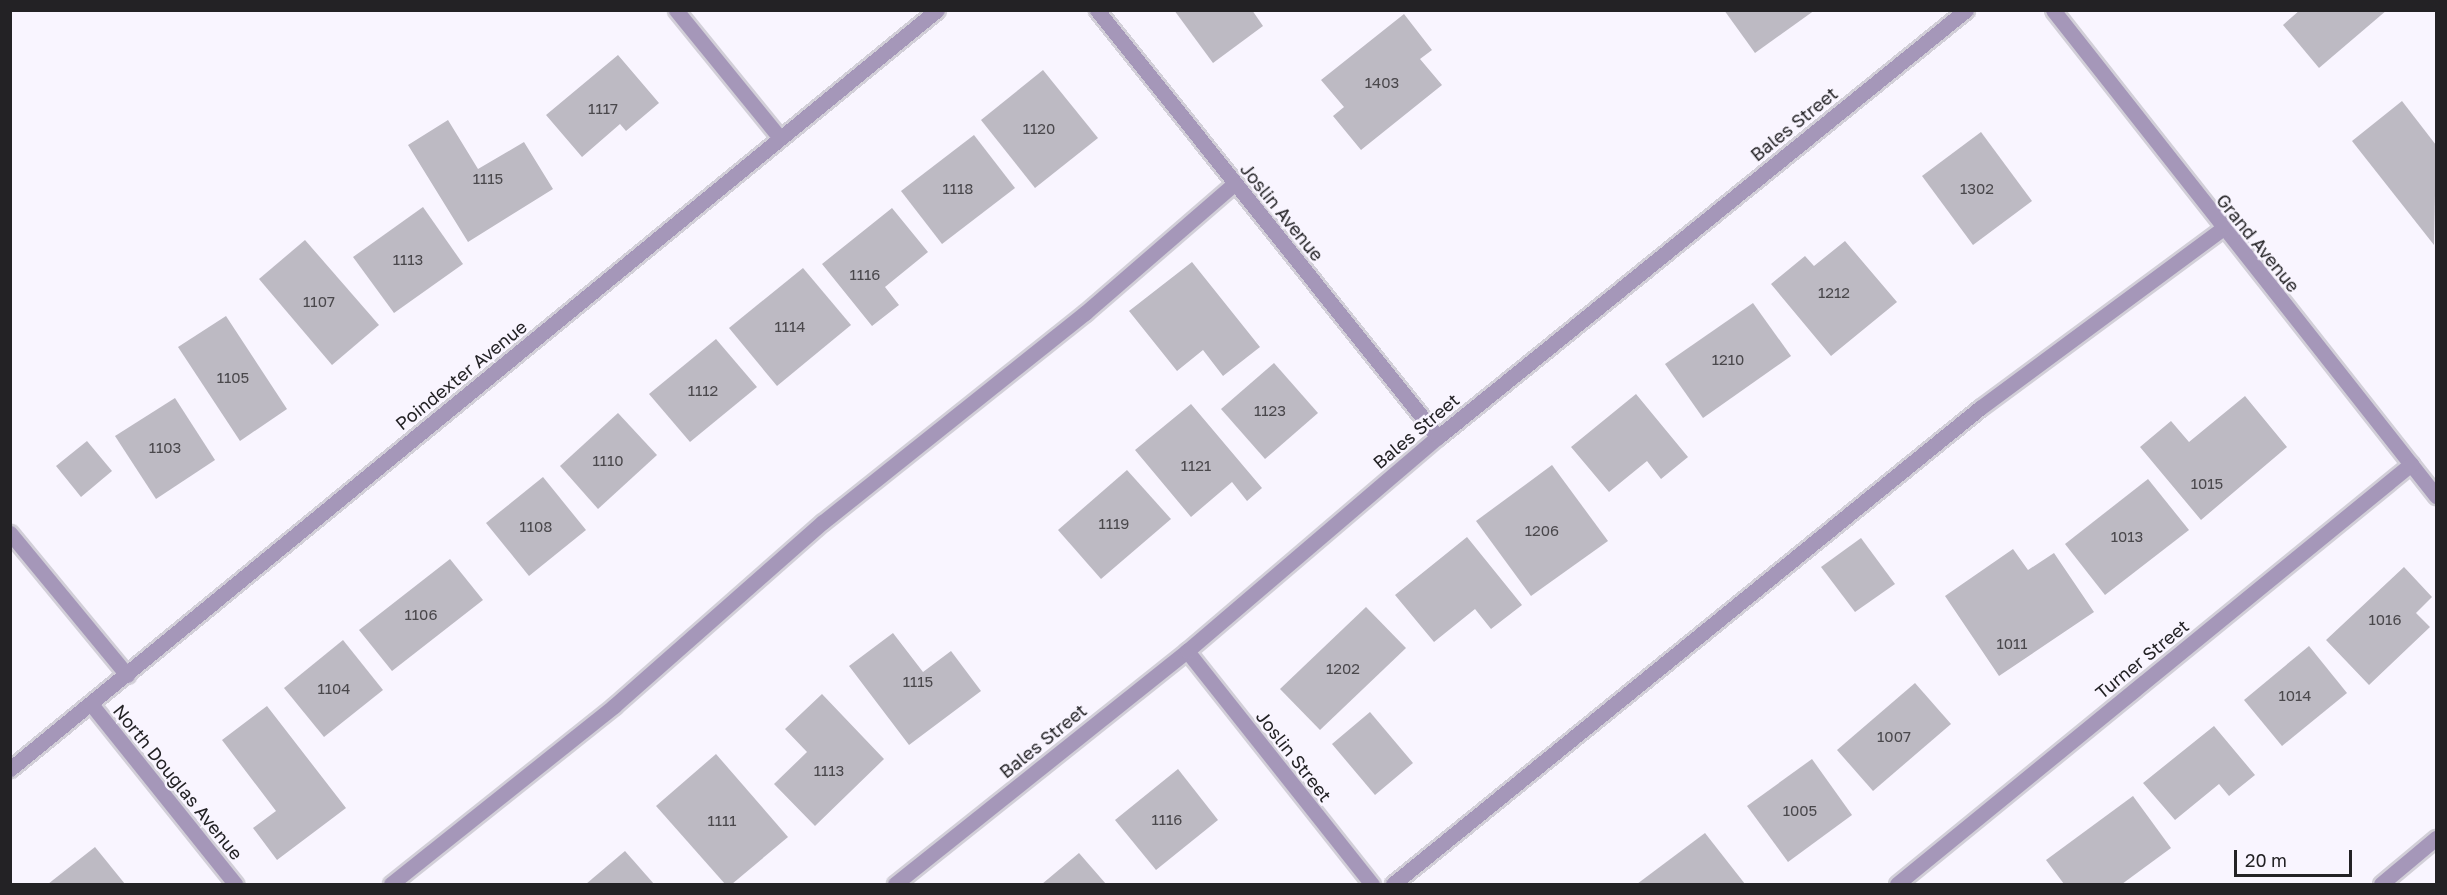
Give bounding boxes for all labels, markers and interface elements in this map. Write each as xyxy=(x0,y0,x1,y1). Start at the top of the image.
house number: 1403 xyxy=(1365,74,1399,92)
street label: Bales Street xyxy=(1746,82,1842,166)
house number: 1117 xyxy=(588,100,618,118)
house number: 1120 xyxy=(1023,120,1055,138)
street label: Joslin Avenue xyxy=(1236,159,1328,265)
house number: 1115 xyxy=(473,170,503,188)
house number: 1118 xyxy=(943,180,973,198)
house number: 1302 xyxy=(1960,180,1994,198)
street label: Grand Avenue xyxy=(2212,190,2304,296)
house number: 1113 xyxy=(393,251,423,269)
house number: 1116 xyxy=(850,266,880,284)
house number: 1212 xyxy=(1818,284,1850,302)
house number: 1107 xyxy=(303,293,335,311)
street label: Poindexter Avenue xyxy=(391,316,531,434)
house number: 1114 xyxy=(775,318,805,336)
house number: 1210 xyxy=(1712,351,1744,369)
house number: 1105 xyxy=(217,369,249,387)
house number: 1112 xyxy=(688,382,718,400)
street label: Bales Street xyxy=(1369,389,1463,473)
house number: 1123 xyxy=(1254,402,1286,420)
house number: 1103 xyxy=(149,439,181,457)
house number: 1110 xyxy=(592,452,624,470)
house number: 1121 xyxy=(1181,457,1211,475)
house number: 1015 xyxy=(2191,475,2223,493)
house number: 1119 xyxy=(1099,515,1129,533)
house number: 1108 xyxy=(520,518,552,536)
house number: 1206 xyxy=(1525,522,1559,540)
house number: 1013 xyxy=(2111,528,2143,546)
house number: 1106 xyxy=(405,606,437,624)
house number: 1016 xyxy=(2369,611,2401,629)
street label: Turner Street xyxy=(2091,615,2193,703)
house number: 1011 xyxy=(1996,635,2028,653)
house number: 1202 xyxy=(1326,660,1360,678)
house number: 1115 xyxy=(903,673,933,691)
house number: 1104 xyxy=(318,680,350,698)
house number: 1014 xyxy=(2279,687,2311,705)
street label: Bales Street xyxy=(995,699,1091,783)
street label: North Douglas Avenue xyxy=(109,700,247,864)
street label: Joslin Street xyxy=(1252,706,1336,806)
house number: 1007 xyxy=(1877,728,1911,746)
house number: 1113 xyxy=(814,762,844,780)
house number: 1005 xyxy=(1783,802,1817,820)
house number: 1116 xyxy=(1152,811,1182,829)
house number: 1111 xyxy=(707,812,737,830)
scale bar xyxy=(2237,838,2356,876)
text: 20 m xyxy=(2245,849,2287,871)

